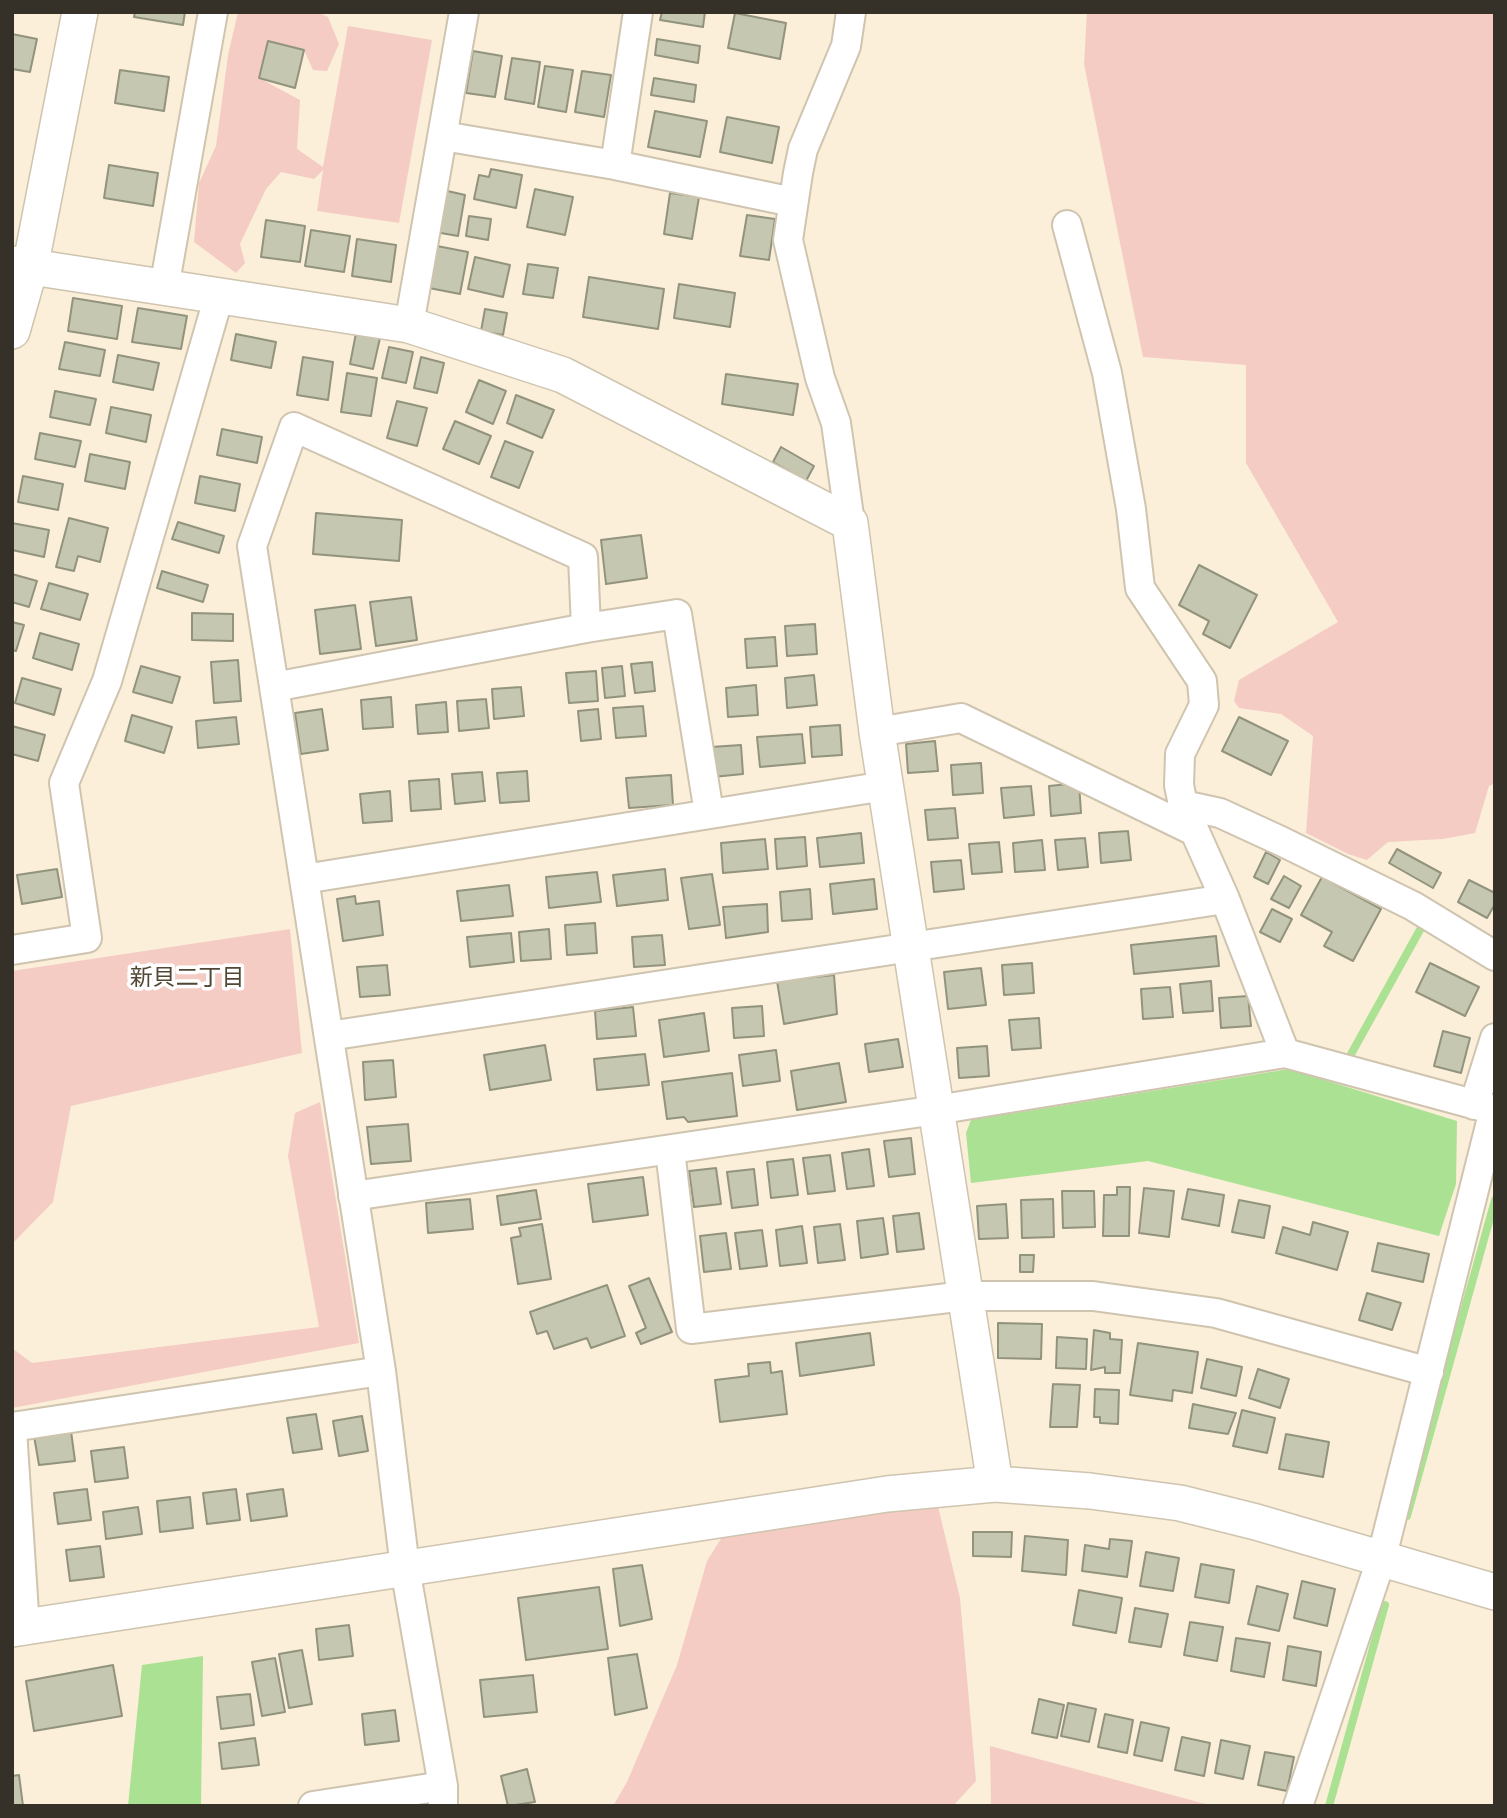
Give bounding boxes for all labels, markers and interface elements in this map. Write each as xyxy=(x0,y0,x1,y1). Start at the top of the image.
district label: 新貝二丁目 xyxy=(130,963,244,991)

